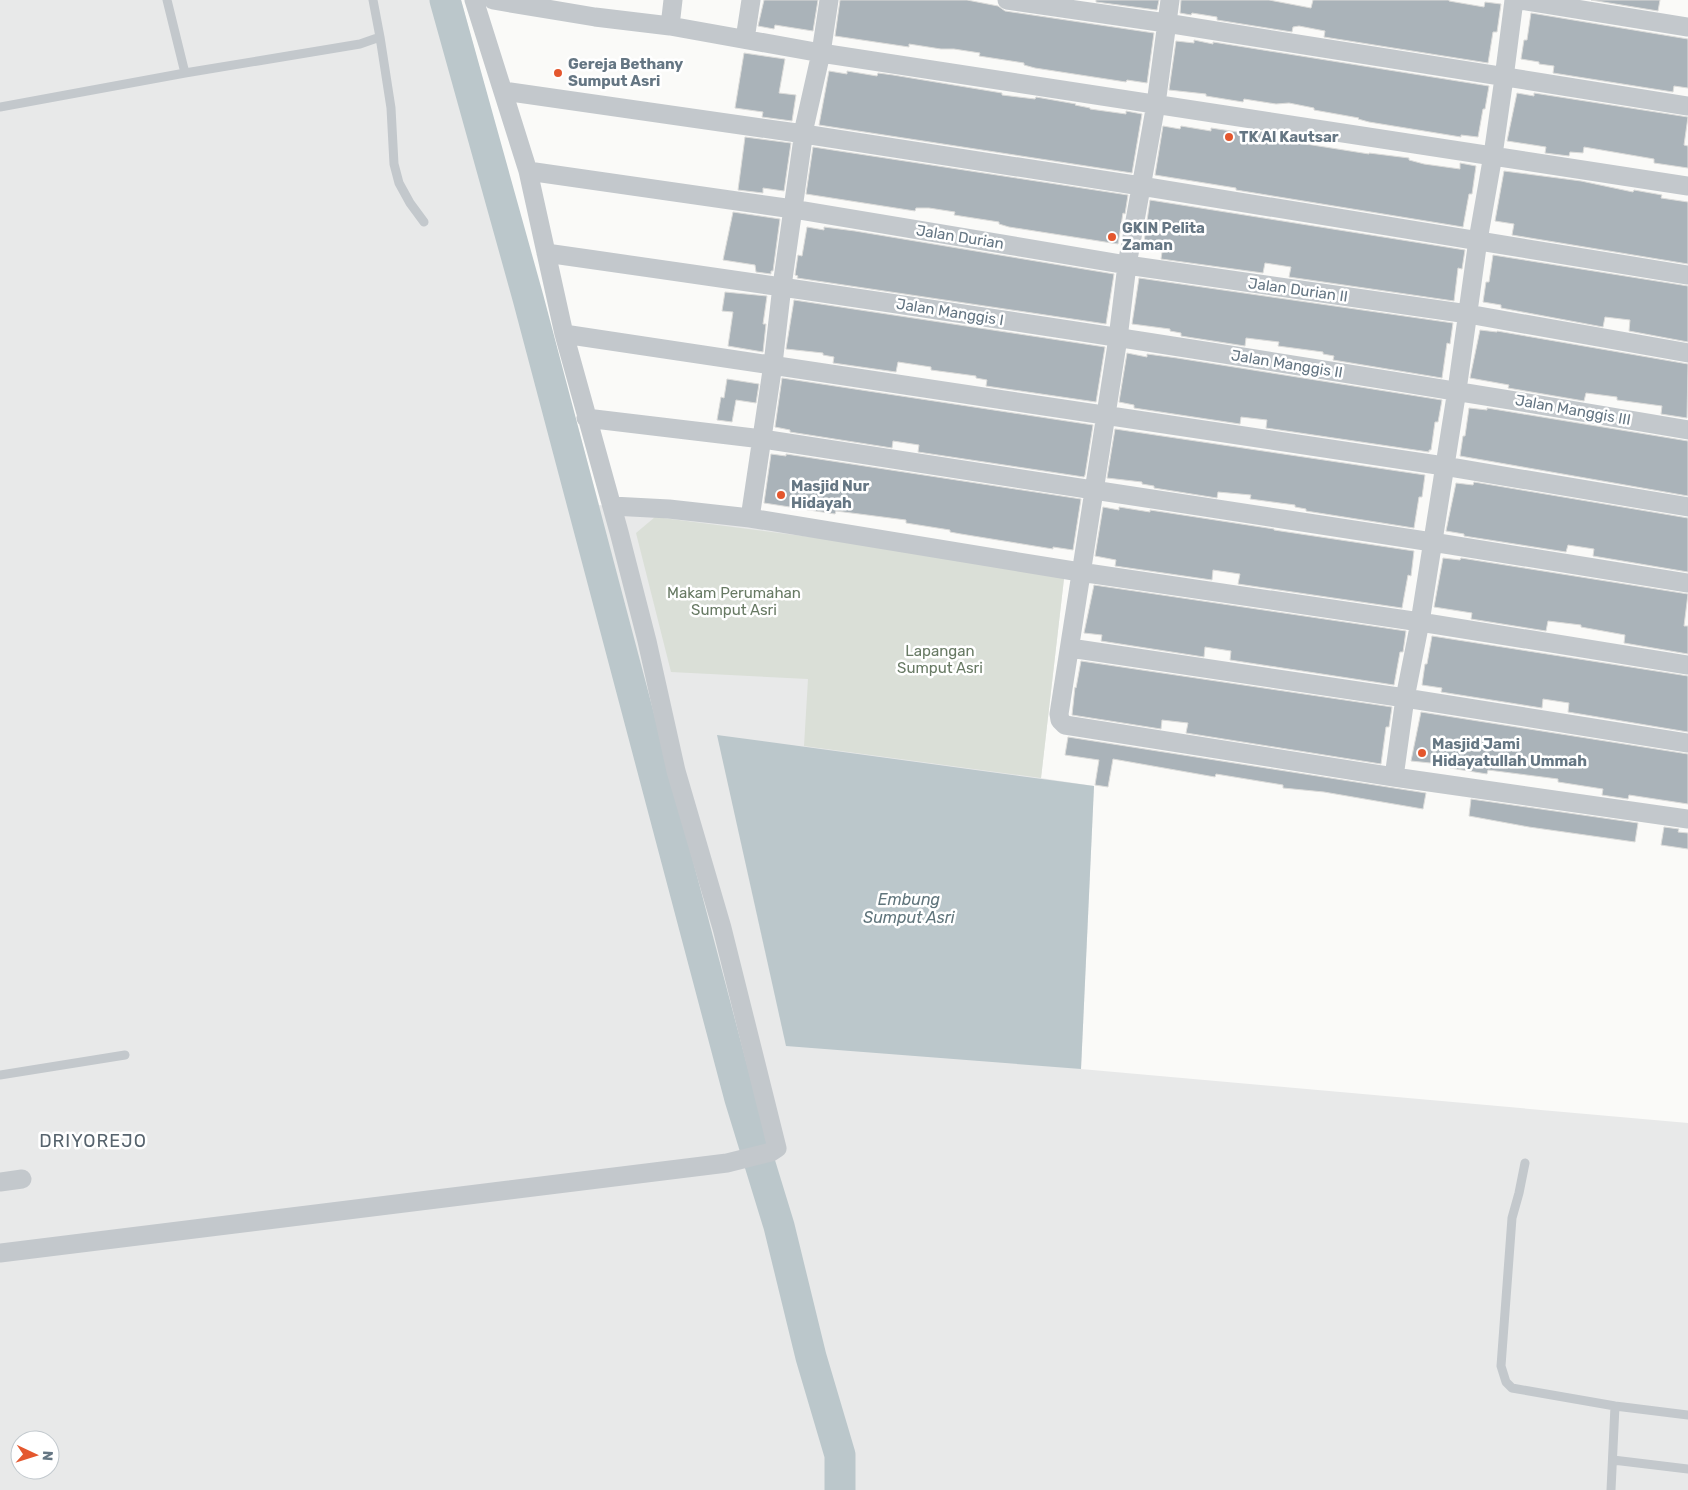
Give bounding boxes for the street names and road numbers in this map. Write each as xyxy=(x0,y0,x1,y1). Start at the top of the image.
street label: Jalan Durian xyxy=(915,221,1005,253)
street label: Jalan Durian II xyxy=(1247,274,1349,306)
street label: Jalan Manggis I xyxy=(895,295,1005,329)
street label: Jalan Manggis II xyxy=(1230,346,1344,382)
street label: Jalan Manggis III xyxy=(1514,391,1632,429)

